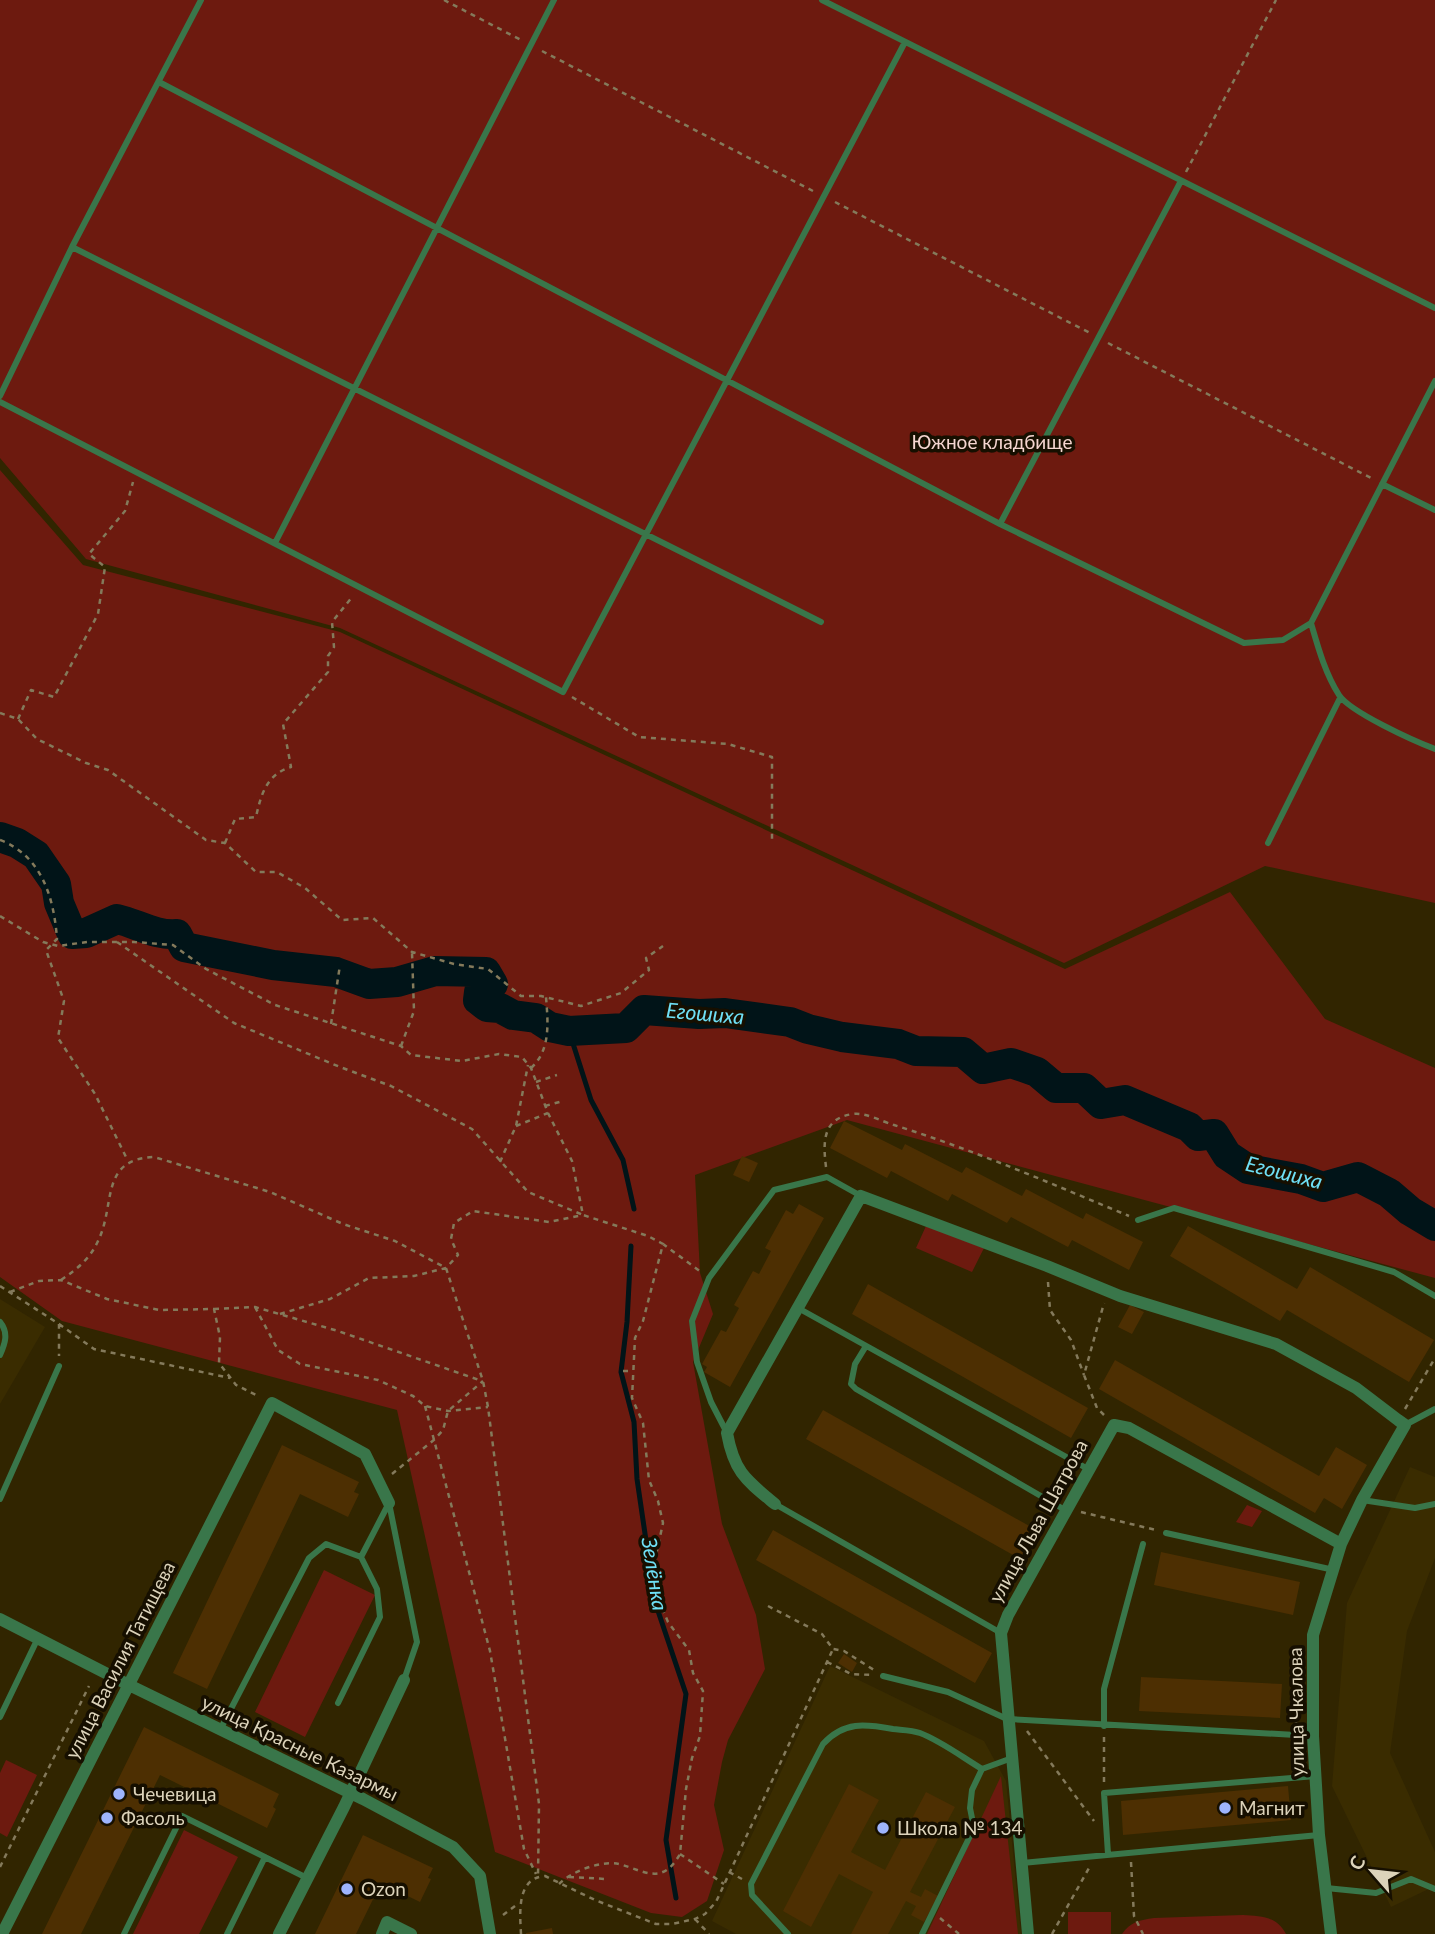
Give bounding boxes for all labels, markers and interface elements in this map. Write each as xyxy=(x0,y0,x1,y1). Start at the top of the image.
park label: Южное кладбище xyxy=(911,430,1073,453)
water label: Егошиха xyxy=(665,997,745,1028)
water label: Егошиха xyxy=(1243,1150,1325,1193)
street label: улица Льва Шатрова xyxy=(983,1435,1092,1606)
water label: Зелёнка xyxy=(637,1534,674,1612)
street label: улица Василия Татищева xyxy=(60,1557,179,1762)
street label: улица Чкалова xyxy=(1283,1647,1308,1777)
street label: улица Красные Казармы xyxy=(198,1690,402,1805)
place label: Чечевица xyxy=(133,1782,216,1805)
marker: Чечевица xyxy=(111,1786,127,1802)
place label: Магнит xyxy=(1239,1796,1305,1819)
marker: Магнит xyxy=(1217,1800,1233,1816)
place label: Фасоль xyxy=(121,1806,185,1829)
marker: Фасоль xyxy=(99,1810,115,1826)
place label: Школа № 134 xyxy=(897,1816,1023,1839)
marker: Школа № 134 xyxy=(875,1820,891,1836)
north arrow xyxy=(1337,1836,1407,1906)
text: С xyxy=(1343,1851,1370,1874)
place label: Ozon xyxy=(361,1877,406,1900)
marker: Ozon xyxy=(339,1881,355,1897)

